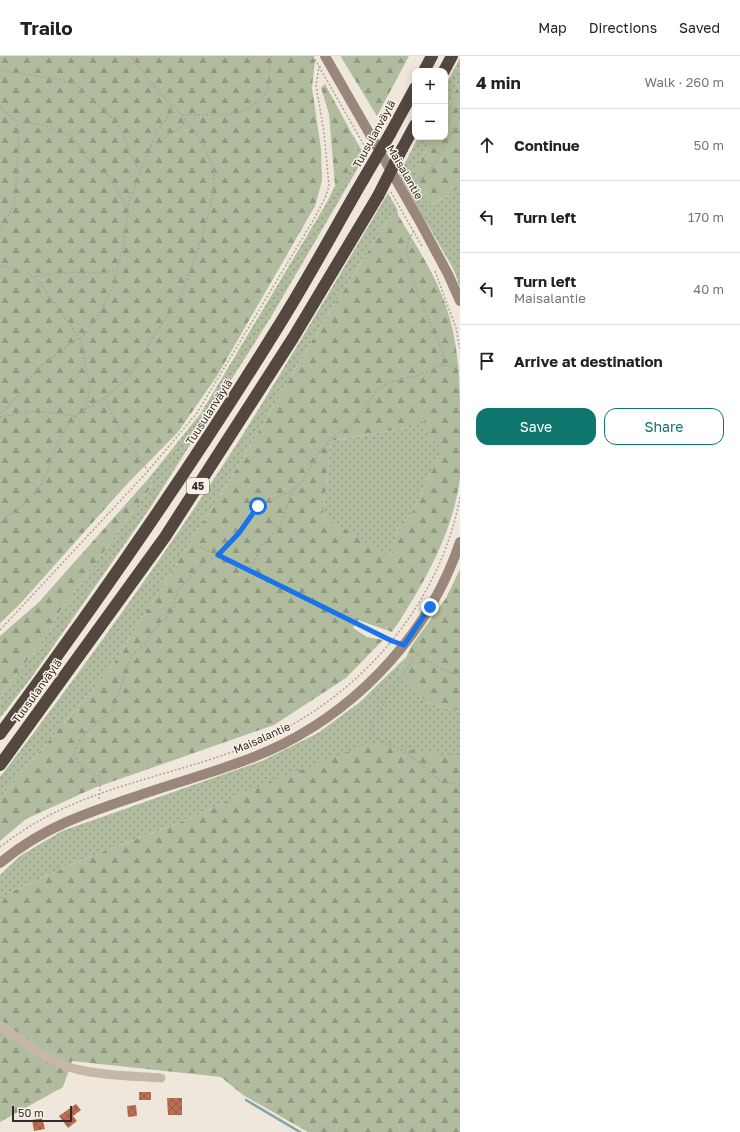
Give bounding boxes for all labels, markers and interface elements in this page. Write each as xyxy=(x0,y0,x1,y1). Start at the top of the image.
text: Trailo xyxy=(20,16,73,39)
text: Map xyxy=(538,19,567,36)
text: Directions xyxy=(589,19,657,36)
text: Saved xyxy=(679,19,720,36)
map controls xyxy=(412,68,448,140)
button: + xyxy=(412,68,448,104)
text: 4 min xyxy=(476,72,521,93)
text: Walk · 260 m xyxy=(645,74,724,90)
street label: Tuusulanväylä xyxy=(350,97,398,170)
button: − xyxy=(412,104,448,140)
icon: ahead xyxy=(476,134,498,156)
text: Continue xyxy=(514,136,580,154)
text: 50 m xyxy=(694,137,724,153)
street label: Maisalantie xyxy=(385,142,426,201)
icon: left xyxy=(476,206,498,228)
text: Turn left xyxy=(514,208,576,226)
text: 170 m xyxy=(688,209,724,225)
text: Turn left xyxy=(514,272,576,290)
icon: left xyxy=(476,278,498,300)
text: 40 m xyxy=(693,281,724,297)
text: Maisalantie xyxy=(514,290,586,306)
icon: arrive xyxy=(476,350,498,372)
text: Arrive at destination xyxy=(514,352,663,370)
street label: Tuusulanväylä xyxy=(183,376,235,447)
button: Save xyxy=(476,408,596,445)
button: Share xyxy=(604,408,724,445)
road number: 45 xyxy=(187,478,209,494)
route start xyxy=(249,497,267,515)
route end xyxy=(421,598,439,616)
street label: Tuusulanväylä xyxy=(9,656,64,725)
street label: Maisalantie xyxy=(231,719,292,756)
scale bar xyxy=(12,1104,72,1123)
text: 50 m xyxy=(18,1106,44,1119)

